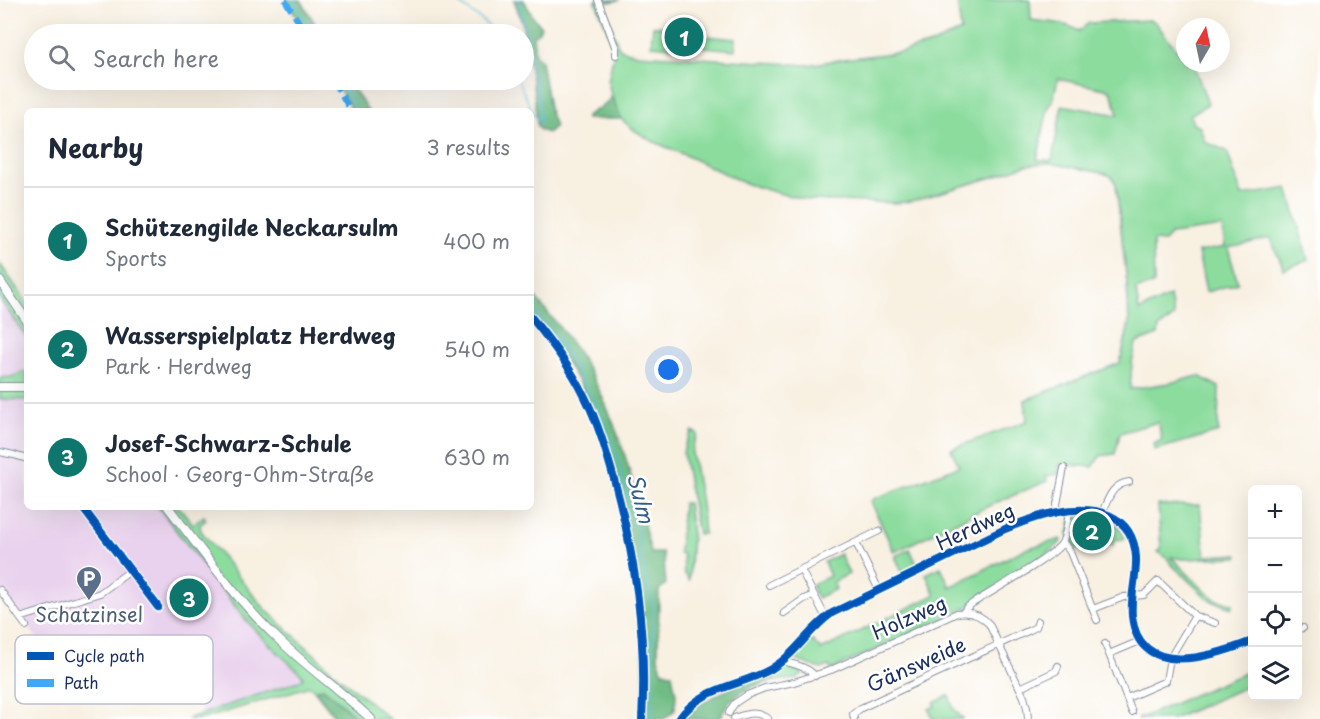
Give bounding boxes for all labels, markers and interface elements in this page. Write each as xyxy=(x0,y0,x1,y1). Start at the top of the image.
pin: 1 xyxy=(664,15,704,60)
north arrow xyxy=(1176,18,1230,72)
search box xyxy=(24,24,534,90)
icon: search xyxy=(45,41,78,74)
text: Search here xyxy=(93,41,219,74)
text: Nearby xyxy=(48,128,143,167)
text: 3 results xyxy=(427,132,510,162)
text: Schützengilde Neckarsulm xyxy=(105,210,398,243)
text: 1 xyxy=(63,226,72,256)
text: 400 m xyxy=(443,226,510,256)
text: Sports xyxy=(105,243,167,273)
text: Wasserspielplatz Herdweg xyxy=(105,318,396,351)
text: 2 xyxy=(60,334,75,364)
text: 540 m xyxy=(444,334,510,364)
text: Park · Herdweg xyxy=(105,351,252,381)
your location xyxy=(654,355,683,384)
text: Josef-Schwarz-Schule xyxy=(105,426,351,459)
text: 3 xyxy=(61,442,74,472)
text: 630 m xyxy=(444,442,510,472)
text: School · Georg-Ohm-Straße xyxy=(105,459,374,489)
water label: Sulm xyxy=(620,470,664,527)
map controls xyxy=(1248,485,1302,701)
button: + xyxy=(1248,485,1302,539)
street label: Herdweg xyxy=(931,495,1019,557)
pin: 2 xyxy=(1072,508,1112,554)
button: − xyxy=(1248,539,1302,593)
parking icon: Schatzinsel xyxy=(74,564,104,602)
pin: 3 xyxy=(170,576,208,620)
street label: Holzweg xyxy=(867,587,951,647)
button: locate xyxy=(1248,593,1302,647)
place label: Schatzinsel xyxy=(35,599,143,629)
street label: Gänsweide xyxy=(862,629,970,699)
legend xyxy=(15,635,213,704)
text: Cycle path xyxy=(64,643,145,667)
button: layers xyxy=(1248,647,1302,701)
text: Path xyxy=(64,670,99,694)

